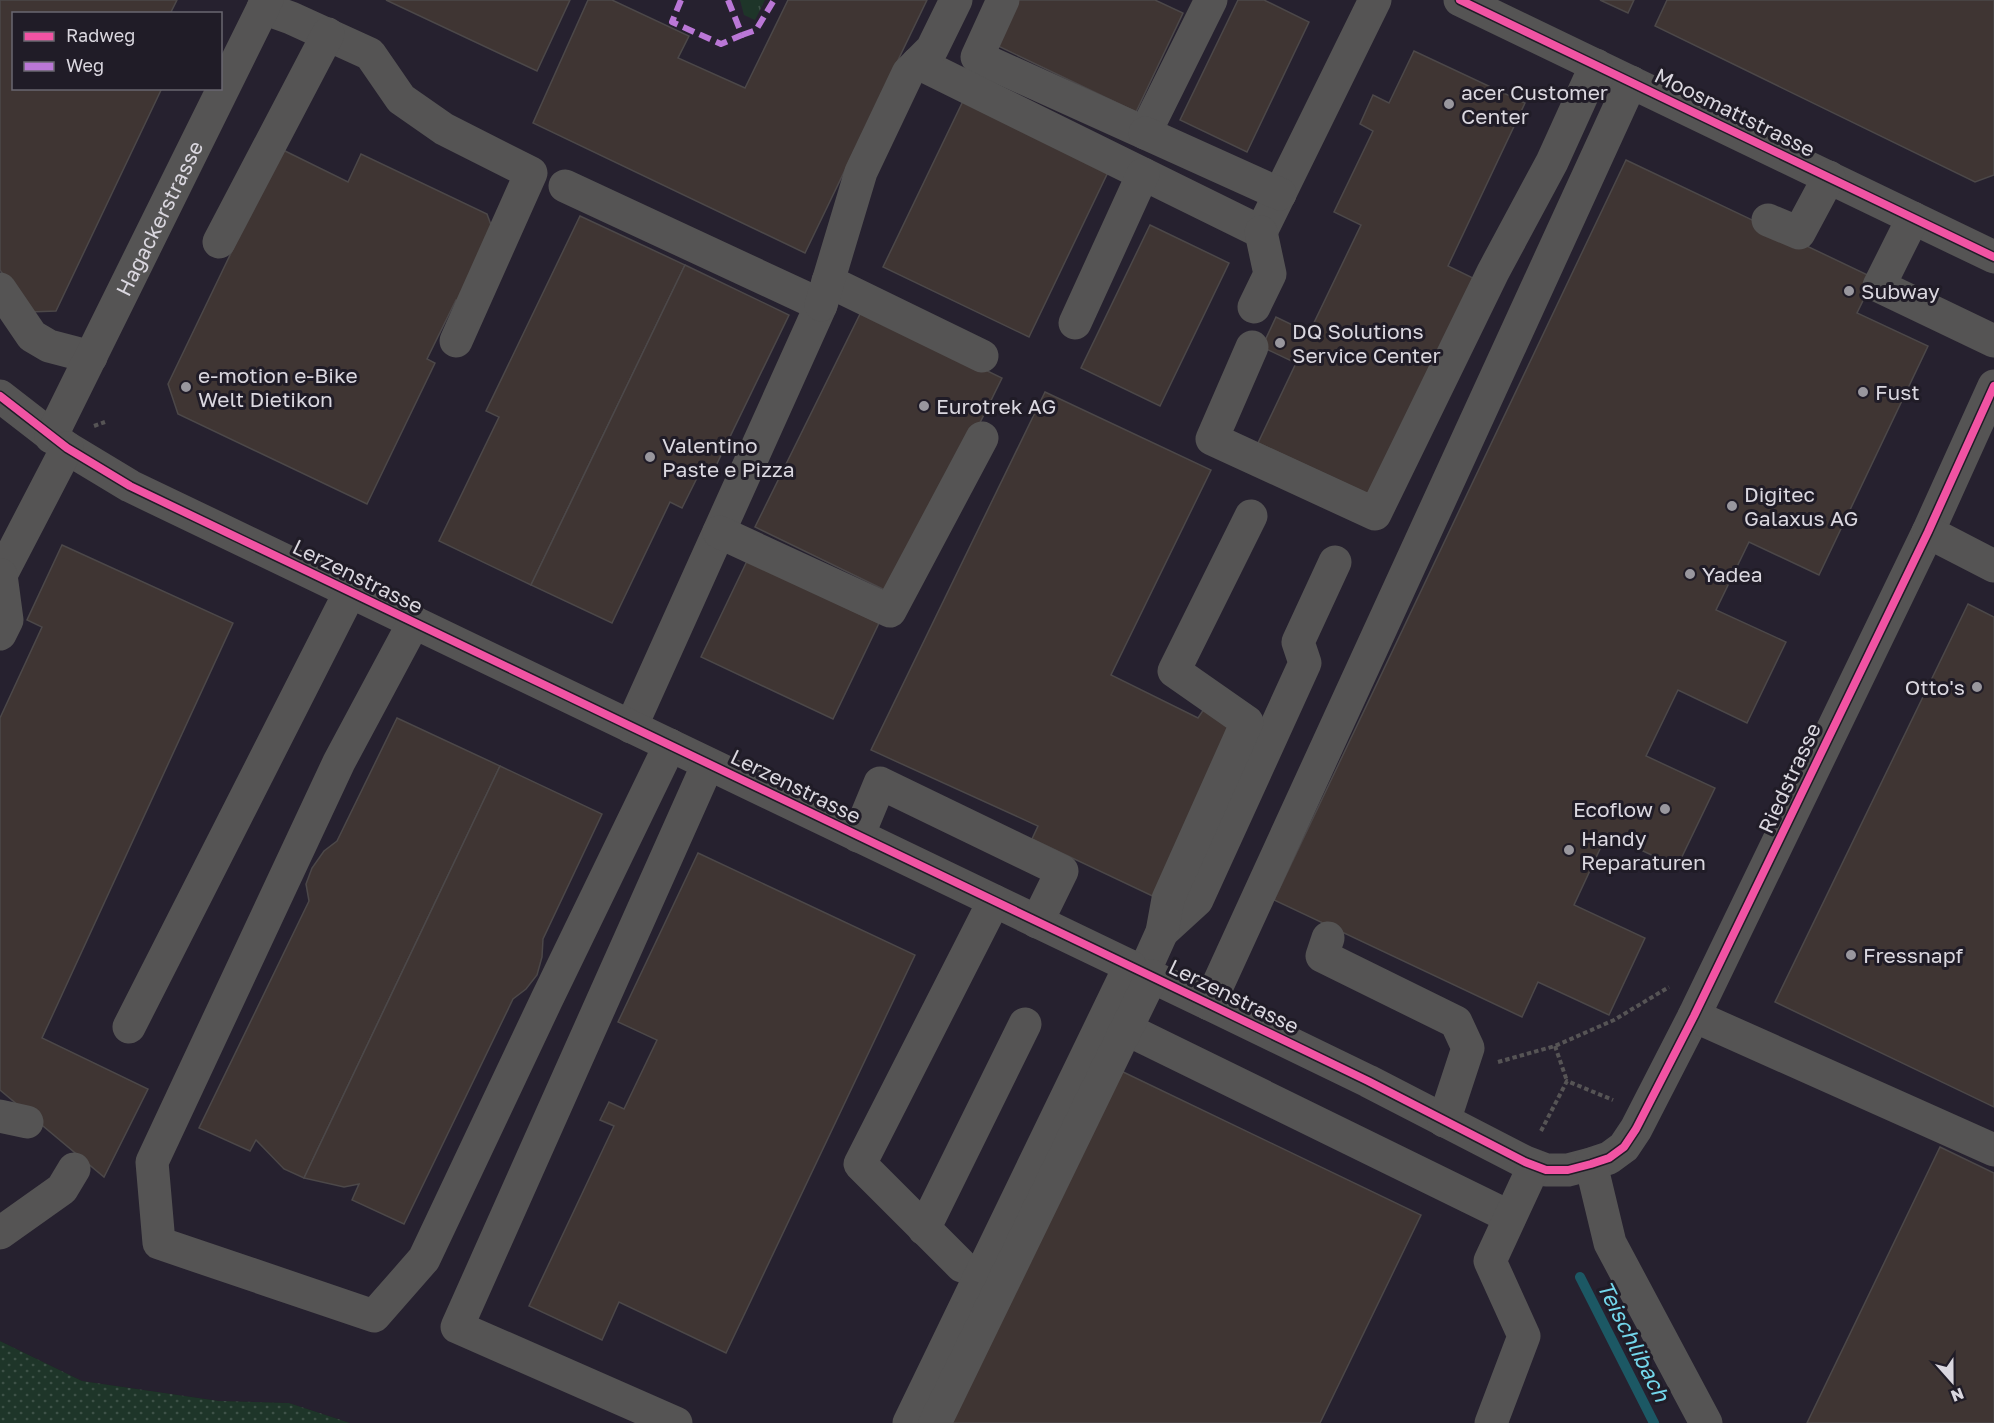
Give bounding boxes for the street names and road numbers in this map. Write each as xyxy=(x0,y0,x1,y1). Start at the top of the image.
street label: Moosmattstrasse xyxy=(1651,62,1819,162)
street label: Hagackerstrasse xyxy=(110,136,208,300)
street label: Lerzenstrasse xyxy=(289,533,427,619)
street label: Riedstrasse xyxy=(1752,719,1826,837)
street label: Lerzenstrasse xyxy=(727,743,865,829)
street label: Lerzenstrasse xyxy=(1165,953,1303,1039)

